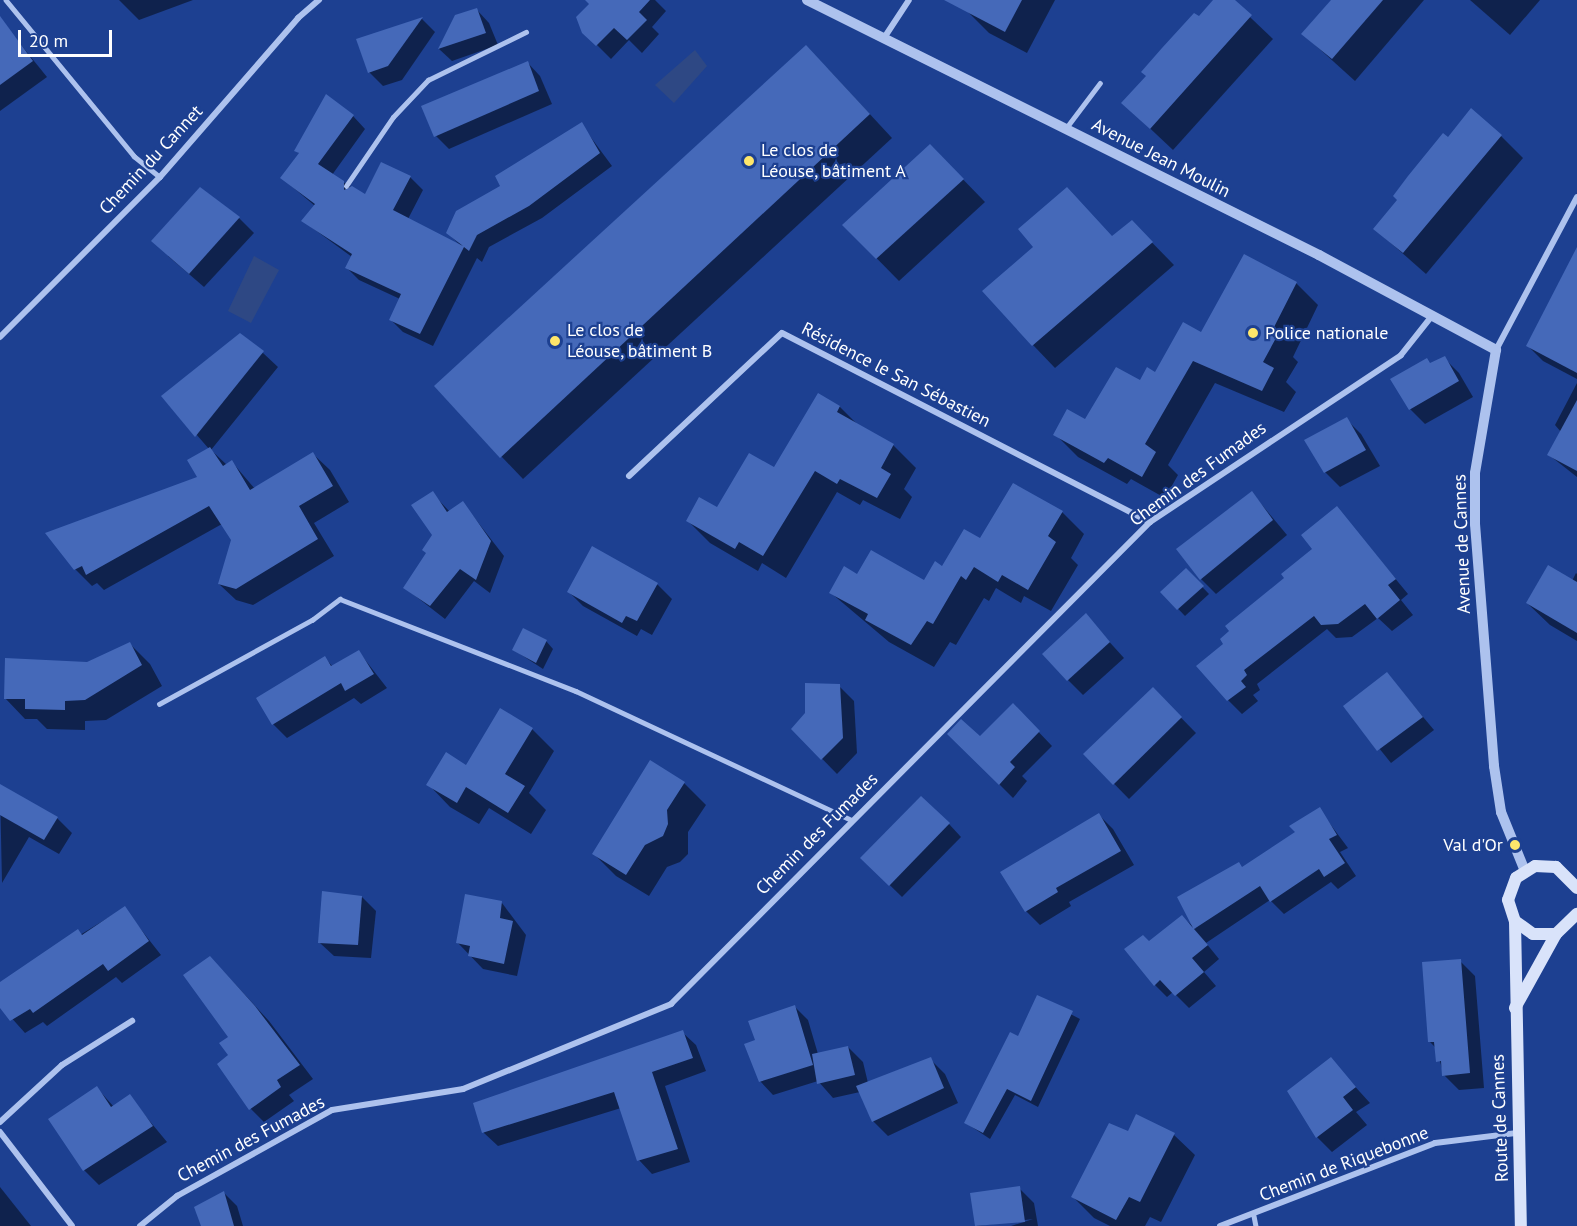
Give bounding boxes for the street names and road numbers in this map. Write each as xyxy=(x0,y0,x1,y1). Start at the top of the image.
street label: Chemin du Cannet xyxy=(95,101,207,219)
street label: Avenue Jean Moulin xyxy=(1088,114,1234,202)
street label: Résidence le San Sébastien xyxy=(798,318,994,432)
street label: Chemin des Fumades xyxy=(1126,417,1270,531)
street label: Avenue de Cannes xyxy=(1449,474,1475,614)
street label: Chemin des Fumades xyxy=(752,769,882,899)
street label: Route de Cannes xyxy=(1487,1054,1513,1182)
street label: Chemin des Fumades xyxy=(174,1091,328,1187)
street label: Chemin de Riquebonne xyxy=(1256,1122,1432,1206)

